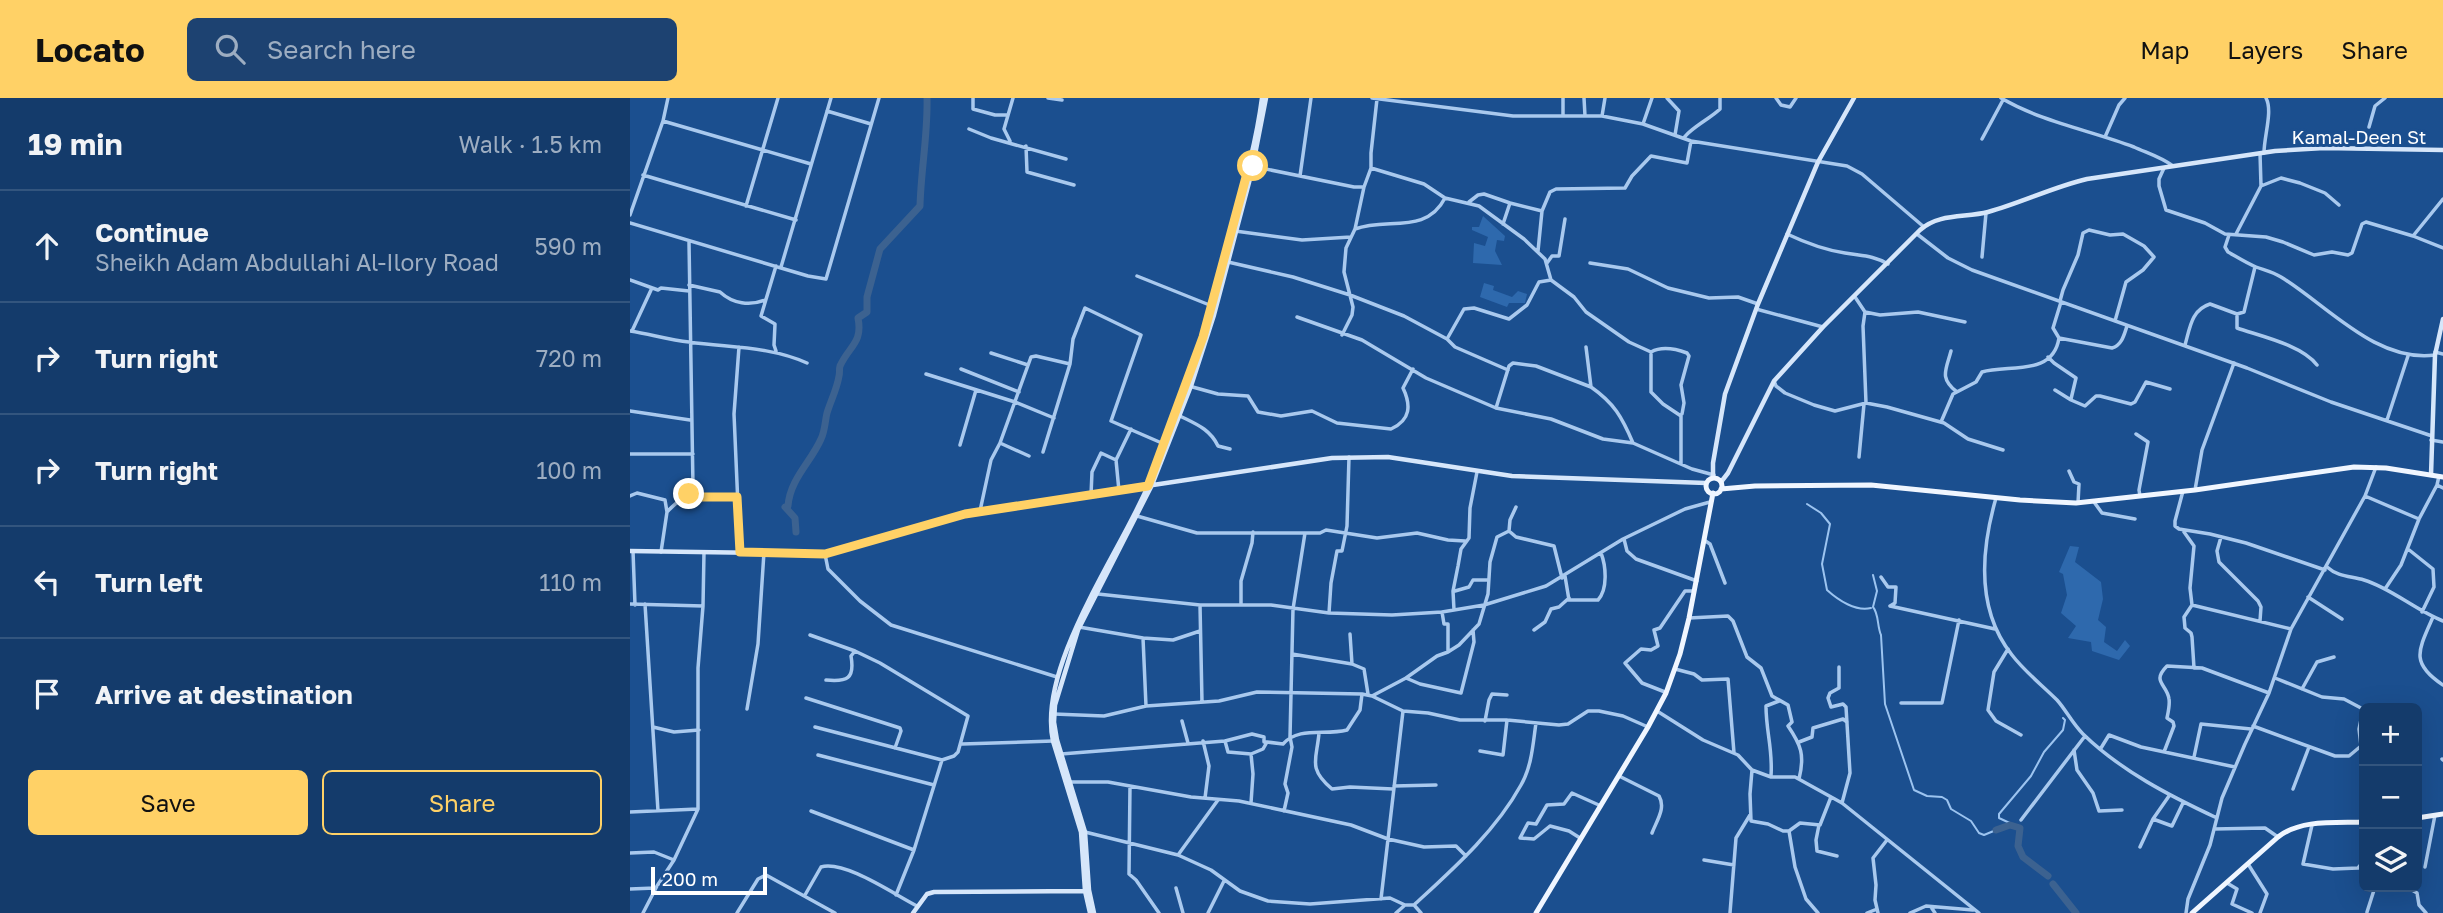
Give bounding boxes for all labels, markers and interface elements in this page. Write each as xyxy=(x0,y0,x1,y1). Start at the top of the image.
search box xyxy=(187,18,677,81)
text: Locato xyxy=(35,30,145,69)
icon: search xyxy=(211,30,249,68)
text: Search here xyxy=(267,34,416,65)
text: Map xyxy=(2140,35,2189,64)
text: Layers xyxy=(2227,35,2303,64)
text: Share xyxy=(2341,35,2408,64)
street label: Kamal-Deen St xyxy=(2292,125,2426,148)
text: 19 min xyxy=(28,126,123,162)
text: Walk · 1.5 km xyxy=(459,130,602,158)
route start xyxy=(1237,150,1268,181)
text: Continue xyxy=(95,217,209,248)
icon: ahead xyxy=(28,227,66,265)
text: 590 m xyxy=(534,232,602,260)
text: Sheikh Adam Abdullahi Al-Ilory Road xyxy=(95,248,499,276)
icon: right xyxy=(28,339,66,377)
text: Turn right xyxy=(95,343,218,374)
text: 720 m xyxy=(536,344,602,372)
icon: right xyxy=(28,451,66,489)
text: Turn right xyxy=(95,455,218,486)
text: 100 m xyxy=(536,456,602,484)
route end xyxy=(673,478,704,509)
icon: left xyxy=(28,563,66,601)
text: Turn left xyxy=(95,567,203,598)
text: 110 m xyxy=(539,568,602,596)
icon: arrive xyxy=(28,675,66,713)
text: Arrive at destination xyxy=(95,679,353,710)
map controls xyxy=(2359,703,2422,892)
button: + xyxy=(2359,703,2422,766)
button: − xyxy=(2359,766,2422,829)
button: Save xyxy=(28,770,308,835)
button: Share xyxy=(322,770,602,835)
button: layers xyxy=(2359,829,2422,892)
scale bar xyxy=(651,864,766,896)
text: 200 m xyxy=(662,867,718,890)

